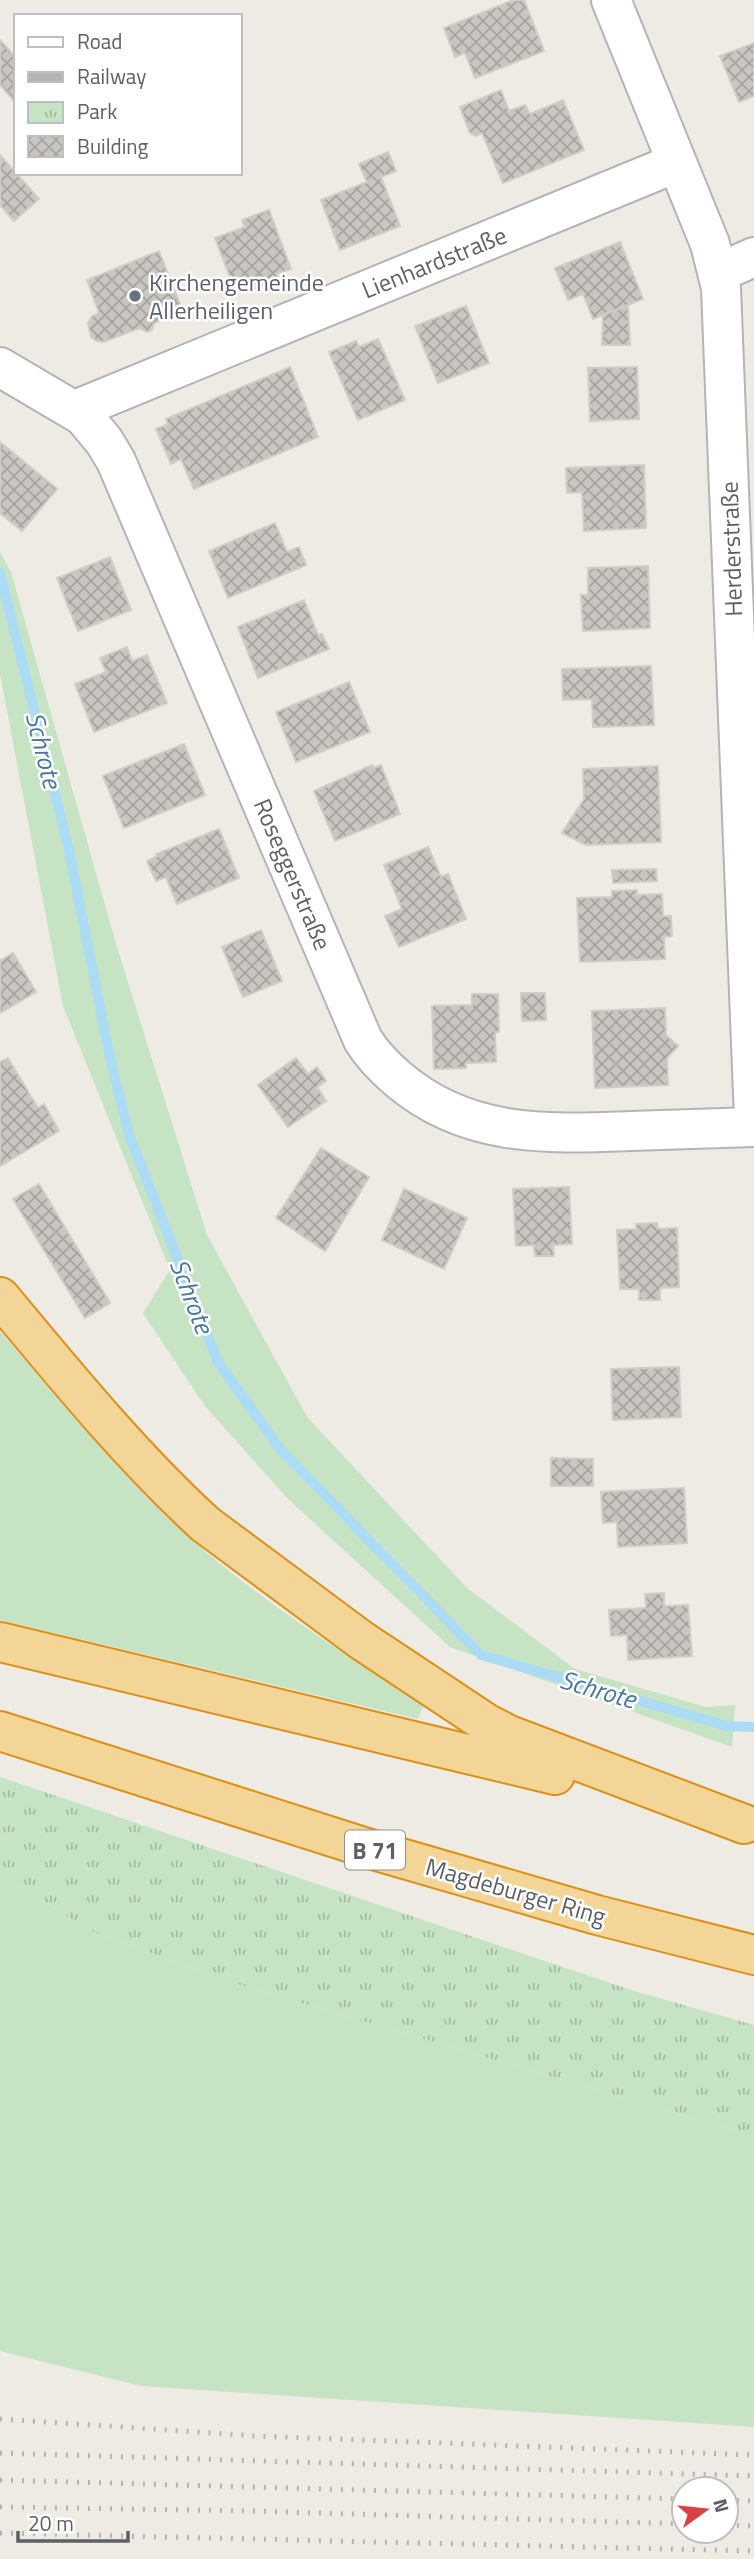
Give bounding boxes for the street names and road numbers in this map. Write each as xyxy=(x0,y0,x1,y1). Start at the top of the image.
street label: Lienhardstraße xyxy=(356,217,512,307)
street label: Herderstraße xyxy=(711,481,751,617)
street label: Roseggerstraße xyxy=(245,793,341,955)
road number: B 71 xyxy=(345,1830,405,1870)
street label: Magdeburger Ring xyxy=(422,1848,610,1934)

